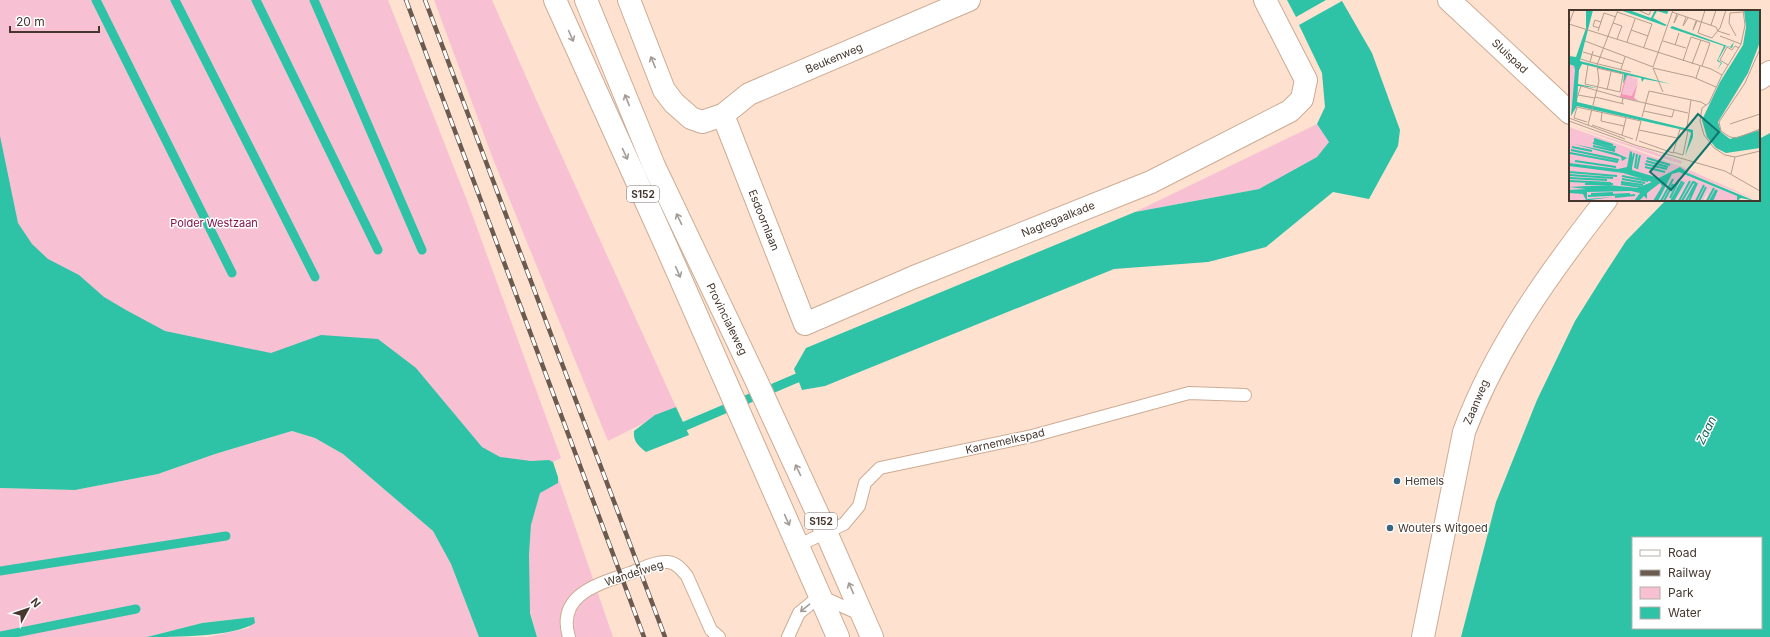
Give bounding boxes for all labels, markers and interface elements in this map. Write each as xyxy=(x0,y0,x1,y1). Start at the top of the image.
scale bar xyxy=(10,8,99,34)
inset map xyxy=(1569,10,1760,201)
text: 20 m xyxy=(16,14,45,29)
one-way arrow xyxy=(568,29,575,41)
street label: Sluispad xyxy=(1489,36,1531,76)
street label: Beukenweg xyxy=(803,40,865,76)
one-way arrow xyxy=(649,57,657,69)
one-way arrow xyxy=(622,94,630,106)
one-way arrow xyxy=(622,148,629,160)
road number: S152 xyxy=(627,186,659,202)
street label: Esdoornlaan xyxy=(745,187,783,253)
street label: Nagtegaalkade xyxy=(1019,198,1097,240)
one-way arrow xyxy=(675,213,682,225)
park label: Polder Westzaan xyxy=(170,216,258,230)
one-way arrow xyxy=(675,266,682,278)
street label: Provincialeweg xyxy=(703,281,751,357)
street label: Zaanweg xyxy=(1460,377,1492,427)
water label: Zaan xyxy=(1693,414,1719,446)
street label: Karnemelkspad xyxy=(964,425,1046,457)
one-way arrow xyxy=(793,464,801,476)
place label: Hemels xyxy=(1405,474,1444,488)
marker: Hemels xyxy=(1392,476,1402,486)
one-way arrow xyxy=(784,513,791,525)
road number: S152 xyxy=(805,513,837,529)
place label: Wouters Witgoed xyxy=(1398,521,1488,535)
marker: Wouters Witgoed xyxy=(1385,523,1395,533)
legend xyxy=(1632,537,1762,629)
text: Road xyxy=(1668,545,1697,560)
street label: Wandelweg xyxy=(603,557,665,589)
text: Railway xyxy=(1668,565,1712,580)
one-way arrow xyxy=(847,583,854,595)
text: Park xyxy=(1668,585,1694,600)
north arrow xyxy=(8,589,48,629)
text: N xyxy=(28,595,44,610)
one-way arrow xyxy=(799,604,810,613)
text: Water xyxy=(1668,605,1702,620)

